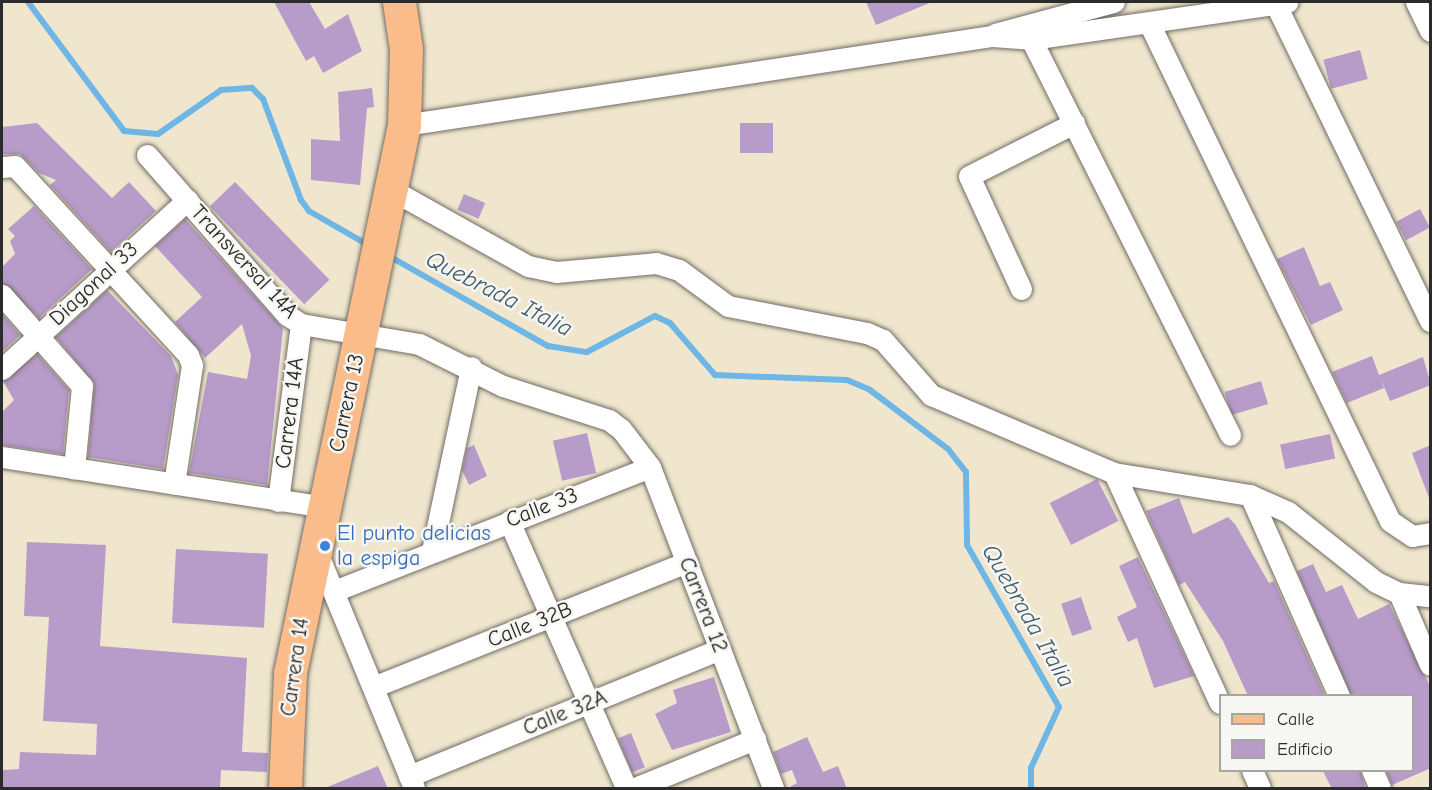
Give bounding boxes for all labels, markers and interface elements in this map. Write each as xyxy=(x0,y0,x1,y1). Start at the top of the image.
street label: Transversal 14A xyxy=(185,200,303,324)
street label: Diagonal 33 xyxy=(44,236,144,332)
water label: Quebrada Italia xyxy=(421,245,577,343)
street label: Carrera 13 xyxy=(324,351,370,455)
street label: Carrera 14A xyxy=(270,356,310,470)
street label: Calle 33 xyxy=(502,482,582,534)
place label: El punto delicias la espiga xyxy=(337,520,491,572)
marker: El punto delicias la espiga xyxy=(318,539,332,553)
water label: Quebrada Italia xyxy=(975,539,1081,693)
street label: Carrera 12 xyxy=(673,554,733,656)
street label: Calle 32B xyxy=(484,596,576,654)
street label: Carrera 14 xyxy=(275,616,315,718)
street label: Calle 32A xyxy=(519,684,611,742)
legend xyxy=(1219,694,1414,772)
text: Calle xyxy=(1277,709,1314,730)
text: Edificio xyxy=(1277,739,1333,760)

